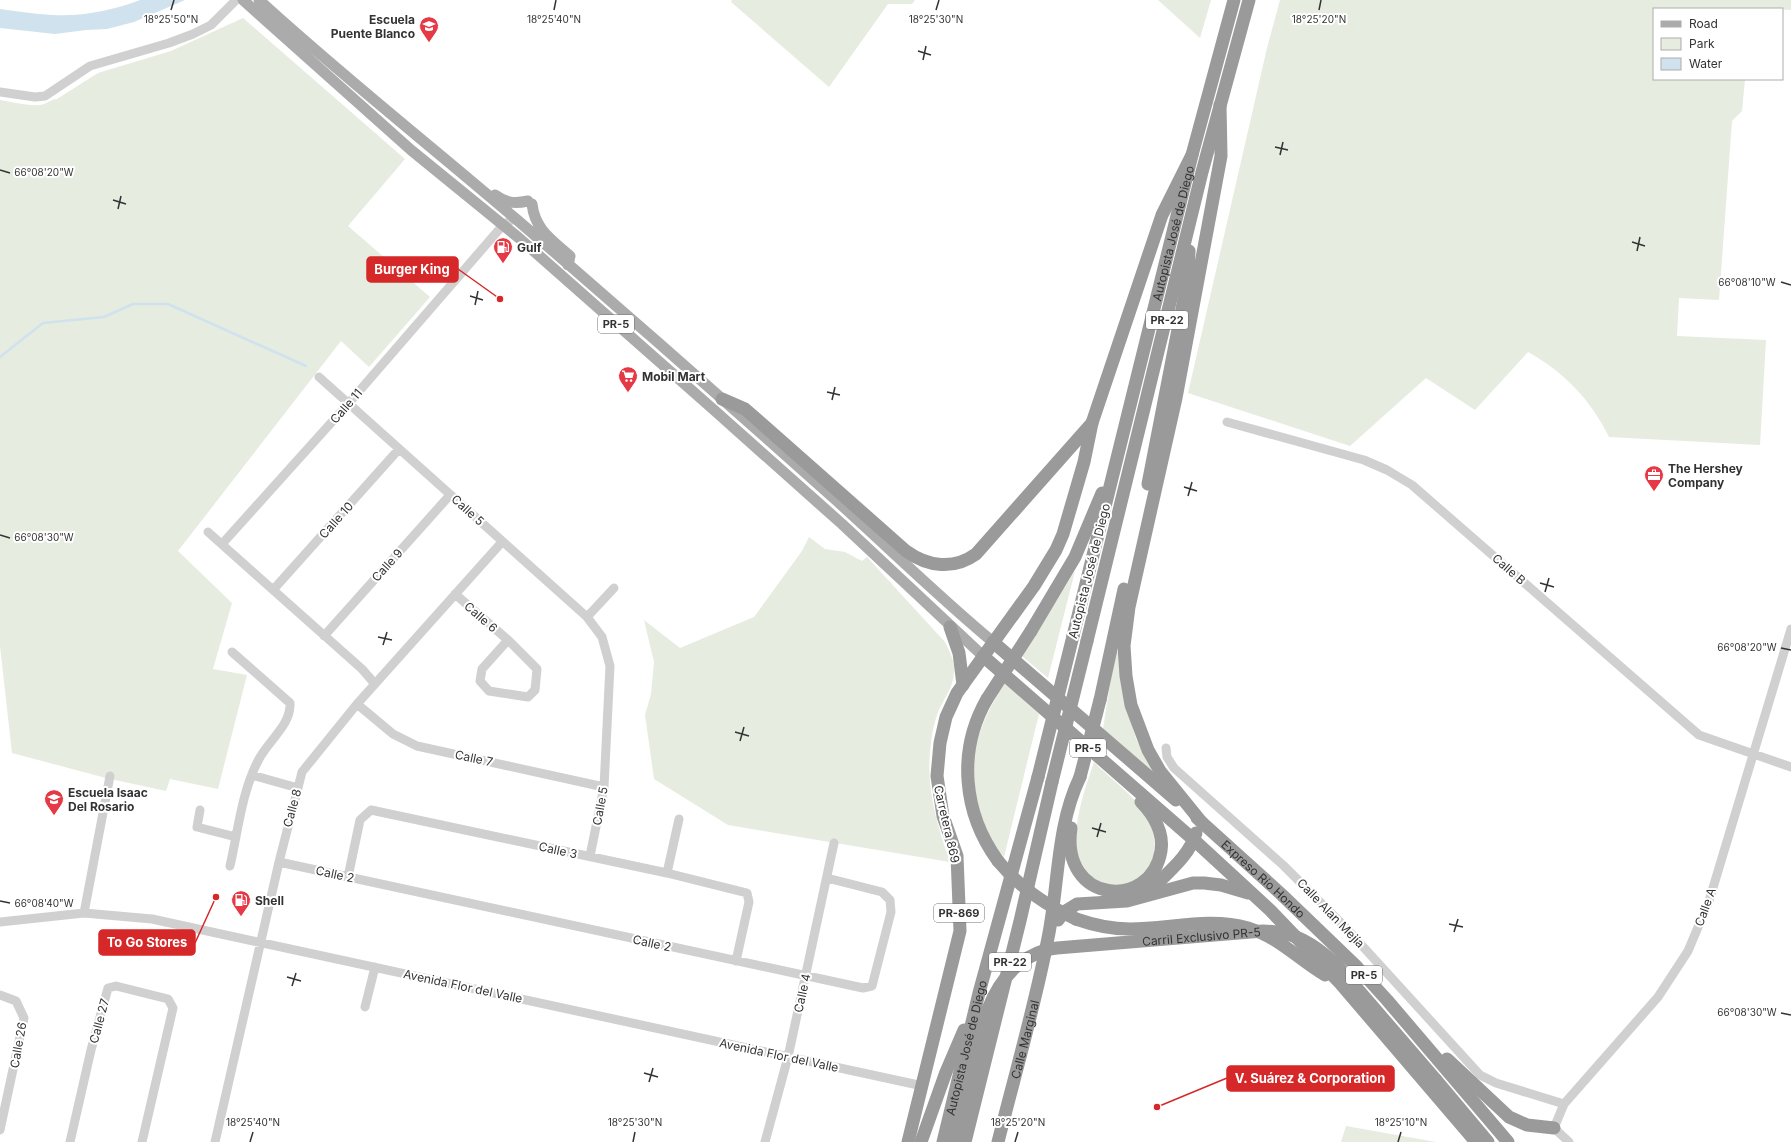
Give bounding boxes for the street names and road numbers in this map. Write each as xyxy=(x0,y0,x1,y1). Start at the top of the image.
street label: Autopista José de Diego xyxy=(1149,164,1197,302)
road number: PR-22 xyxy=(1146,311,1188,329)
road number: PR-5 xyxy=(598,315,634,333)
street label: Calle 11 xyxy=(327,385,365,427)
street label: Calle 5 xyxy=(448,491,488,529)
street label: Calle 10 xyxy=(316,499,356,541)
street label: Autopista José de Diego xyxy=(1065,502,1113,640)
street label: Calle 9 xyxy=(368,545,406,585)
street label: Calle B xyxy=(1489,550,1529,588)
street label: Calle 6 xyxy=(461,599,501,635)
road number: PR-5 xyxy=(1070,739,1106,757)
street label: Calle 7 xyxy=(454,747,495,769)
street label: Carretera 869 xyxy=(931,784,963,864)
street label: Calle 5 xyxy=(589,786,611,826)
street label: Calle 8 xyxy=(280,787,304,829)
street label: Expreso Río Hondo xyxy=(1219,836,1308,921)
street label: Calle 3 xyxy=(537,839,579,861)
street label: Calle 2 xyxy=(314,863,356,885)
street label: Calle Alan Mejía xyxy=(1294,875,1368,951)
street label: Calle A xyxy=(1691,886,1719,928)
road number: PR-869 xyxy=(934,904,984,922)
street label: Carril Exclusivo PR-5 xyxy=(1141,924,1261,948)
street label: Calle 2 xyxy=(631,932,673,954)
road number: PR-22 xyxy=(989,953,1031,971)
street label: Avenida Flor del Valle xyxy=(402,966,524,1006)
road number: PR-5 xyxy=(1346,966,1382,984)
street label: Calle 4 xyxy=(791,972,813,1014)
street label: Autopista José de Diego xyxy=(942,978,990,1117)
street label: Calle 27 xyxy=(86,997,112,1045)
street label: Calle Marginal xyxy=(1007,998,1042,1080)
street label: Calle 26 xyxy=(7,1021,29,1069)
street label: Avenida Flor del Valle xyxy=(718,1035,840,1075)

